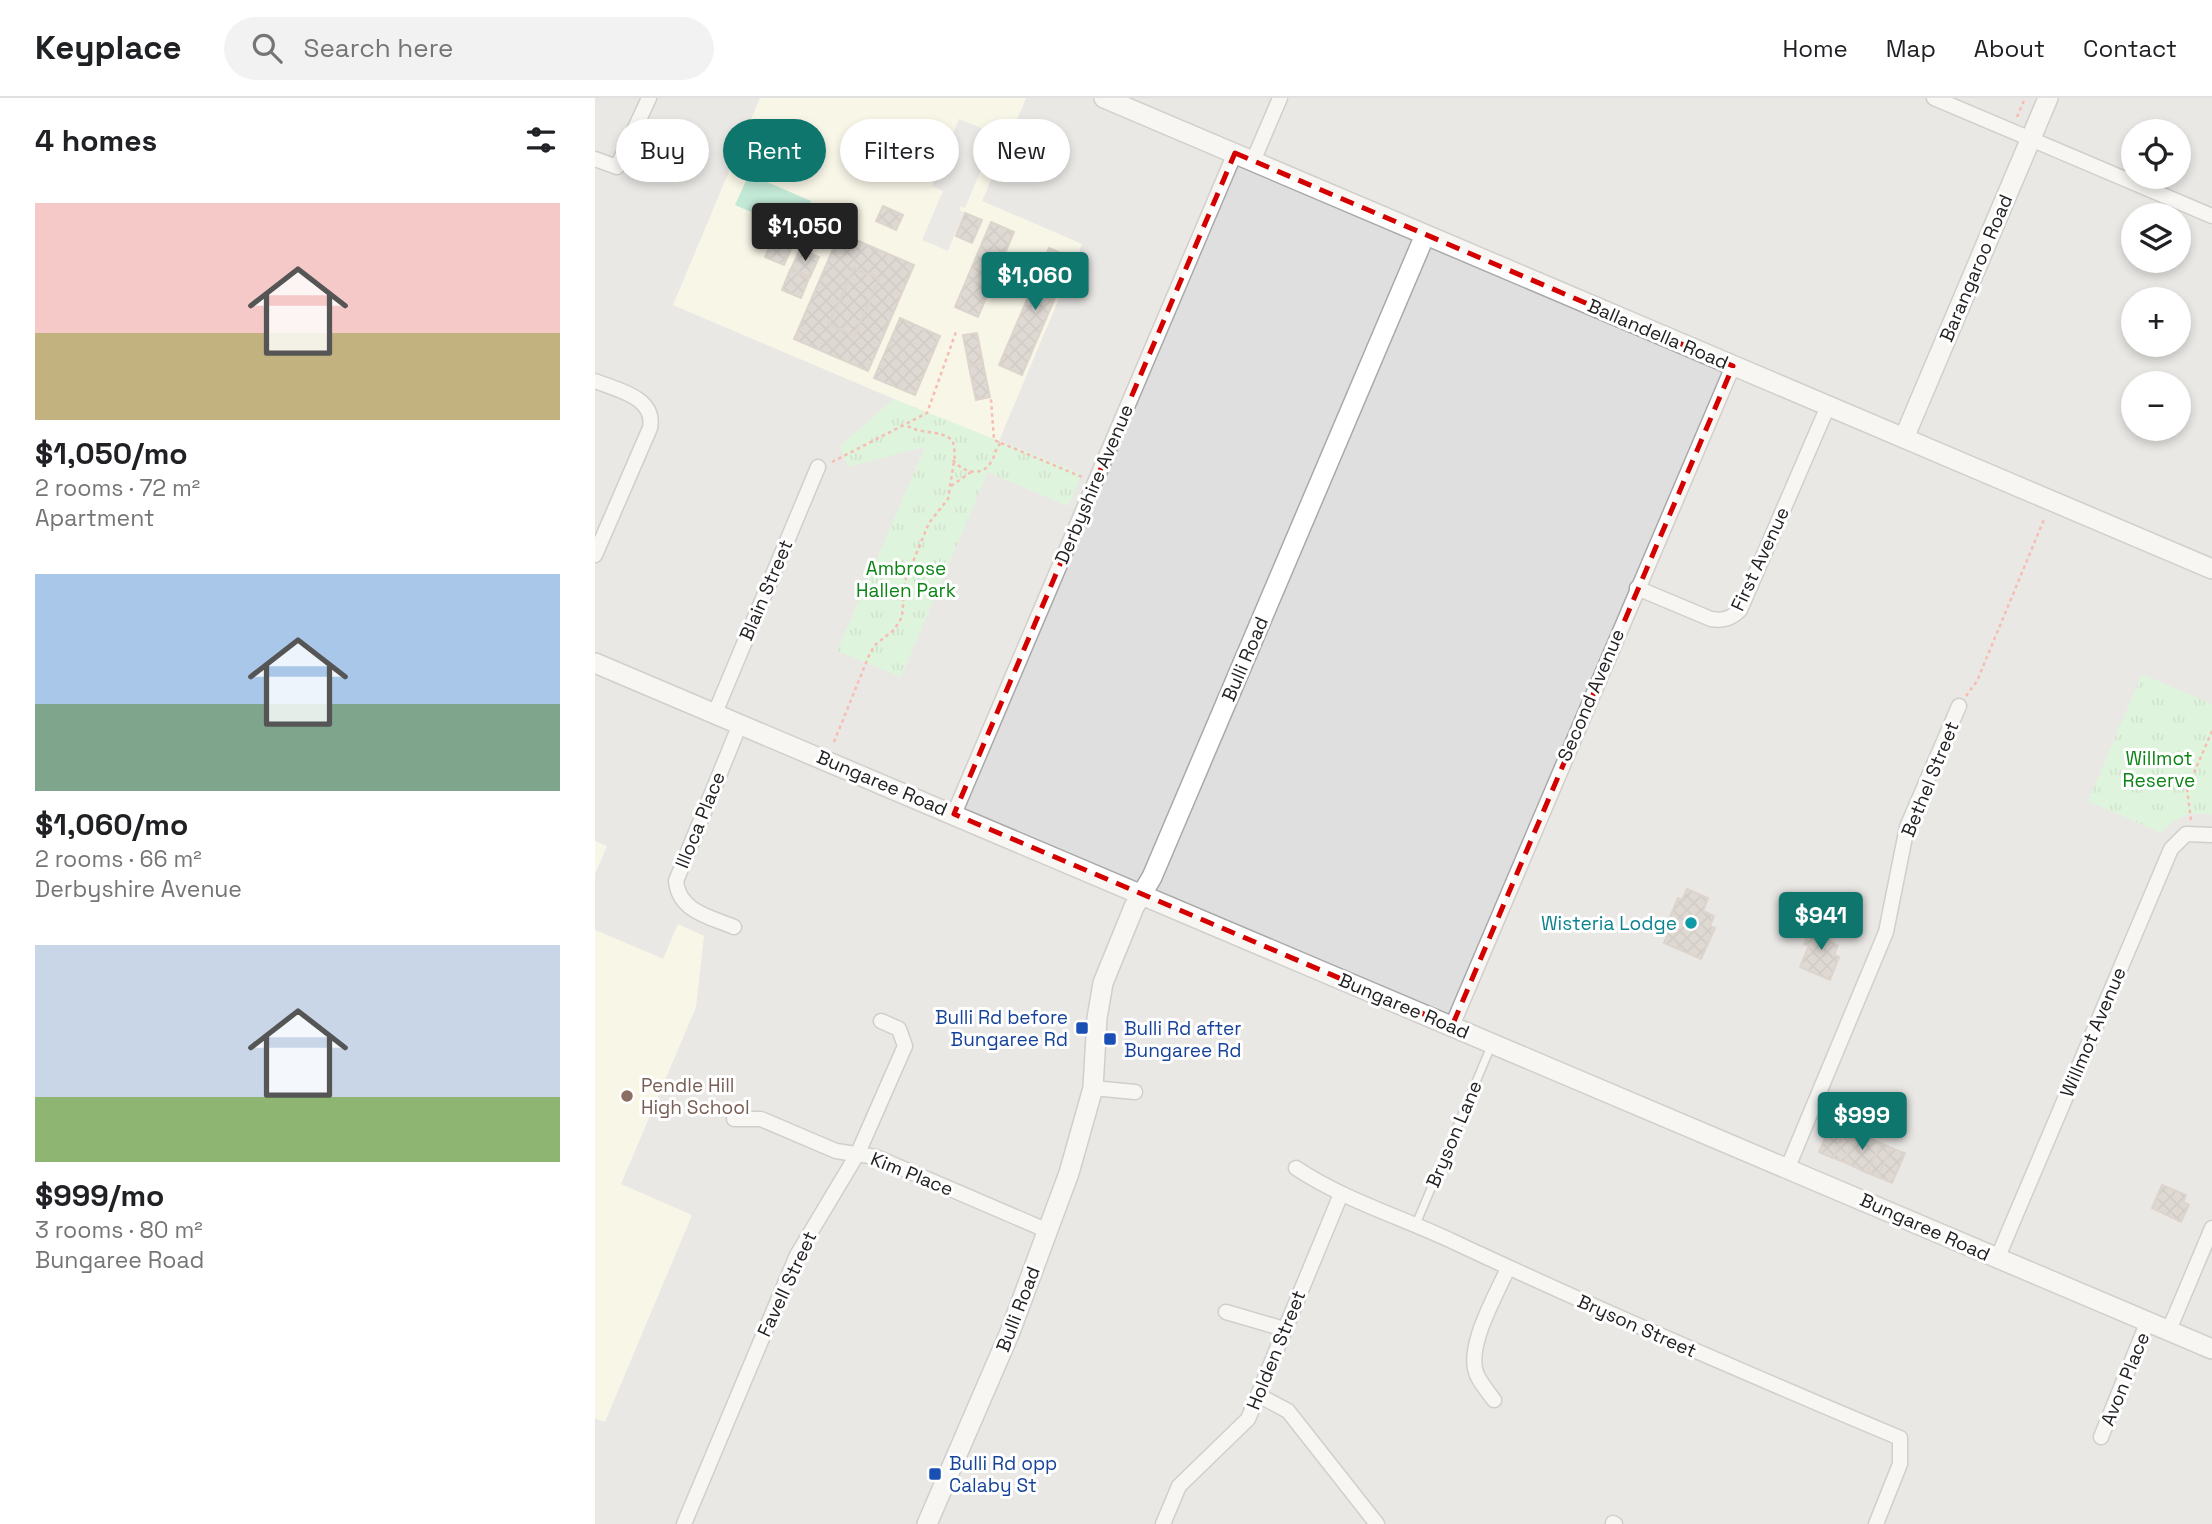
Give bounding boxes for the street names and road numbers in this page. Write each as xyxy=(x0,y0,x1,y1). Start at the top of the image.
street label: Barangaroo Road xyxy=(1934,190,2018,346)
street label: Ballandella Road xyxy=(1584,293,1732,375)
street label: Derbyshire Avenue xyxy=(1049,400,1139,568)
street label: First Avenue xyxy=(1725,503,1795,615)
street label: Blain Street xyxy=(734,536,798,644)
street label: Bulli Road xyxy=(1216,613,1274,705)
street label: Second Avenue xyxy=(1552,625,1630,765)
street label: Bethel Street xyxy=(1895,717,1965,841)
street label: Bungaree Road xyxy=(813,744,951,822)
street label: Illoca Place xyxy=(669,768,731,872)
street label: Willmot Avenue xyxy=(2054,963,2132,1101)
street label: Bungaree Road xyxy=(1335,967,1473,1045)
street label: Bryson Lane xyxy=(1420,1077,1488,1191)
street label: Kim Place xyxy=(867,1146,957,1202)
street label: Bungaree Road xyxy=(1856,1187,1994,1267)
street label: Favell Street xyxy=(752,1227,822,1341)
street label: Bulli Road xyxy=(990,1263,1046,1355)
street label: Holden Street xyxy=(1241,1286,1311,1414)
street label: Bryson Street xyxy=(1574,1289,1700,1363)
street label: Avon Place xyxy=(2095,1328,2155,1430)

